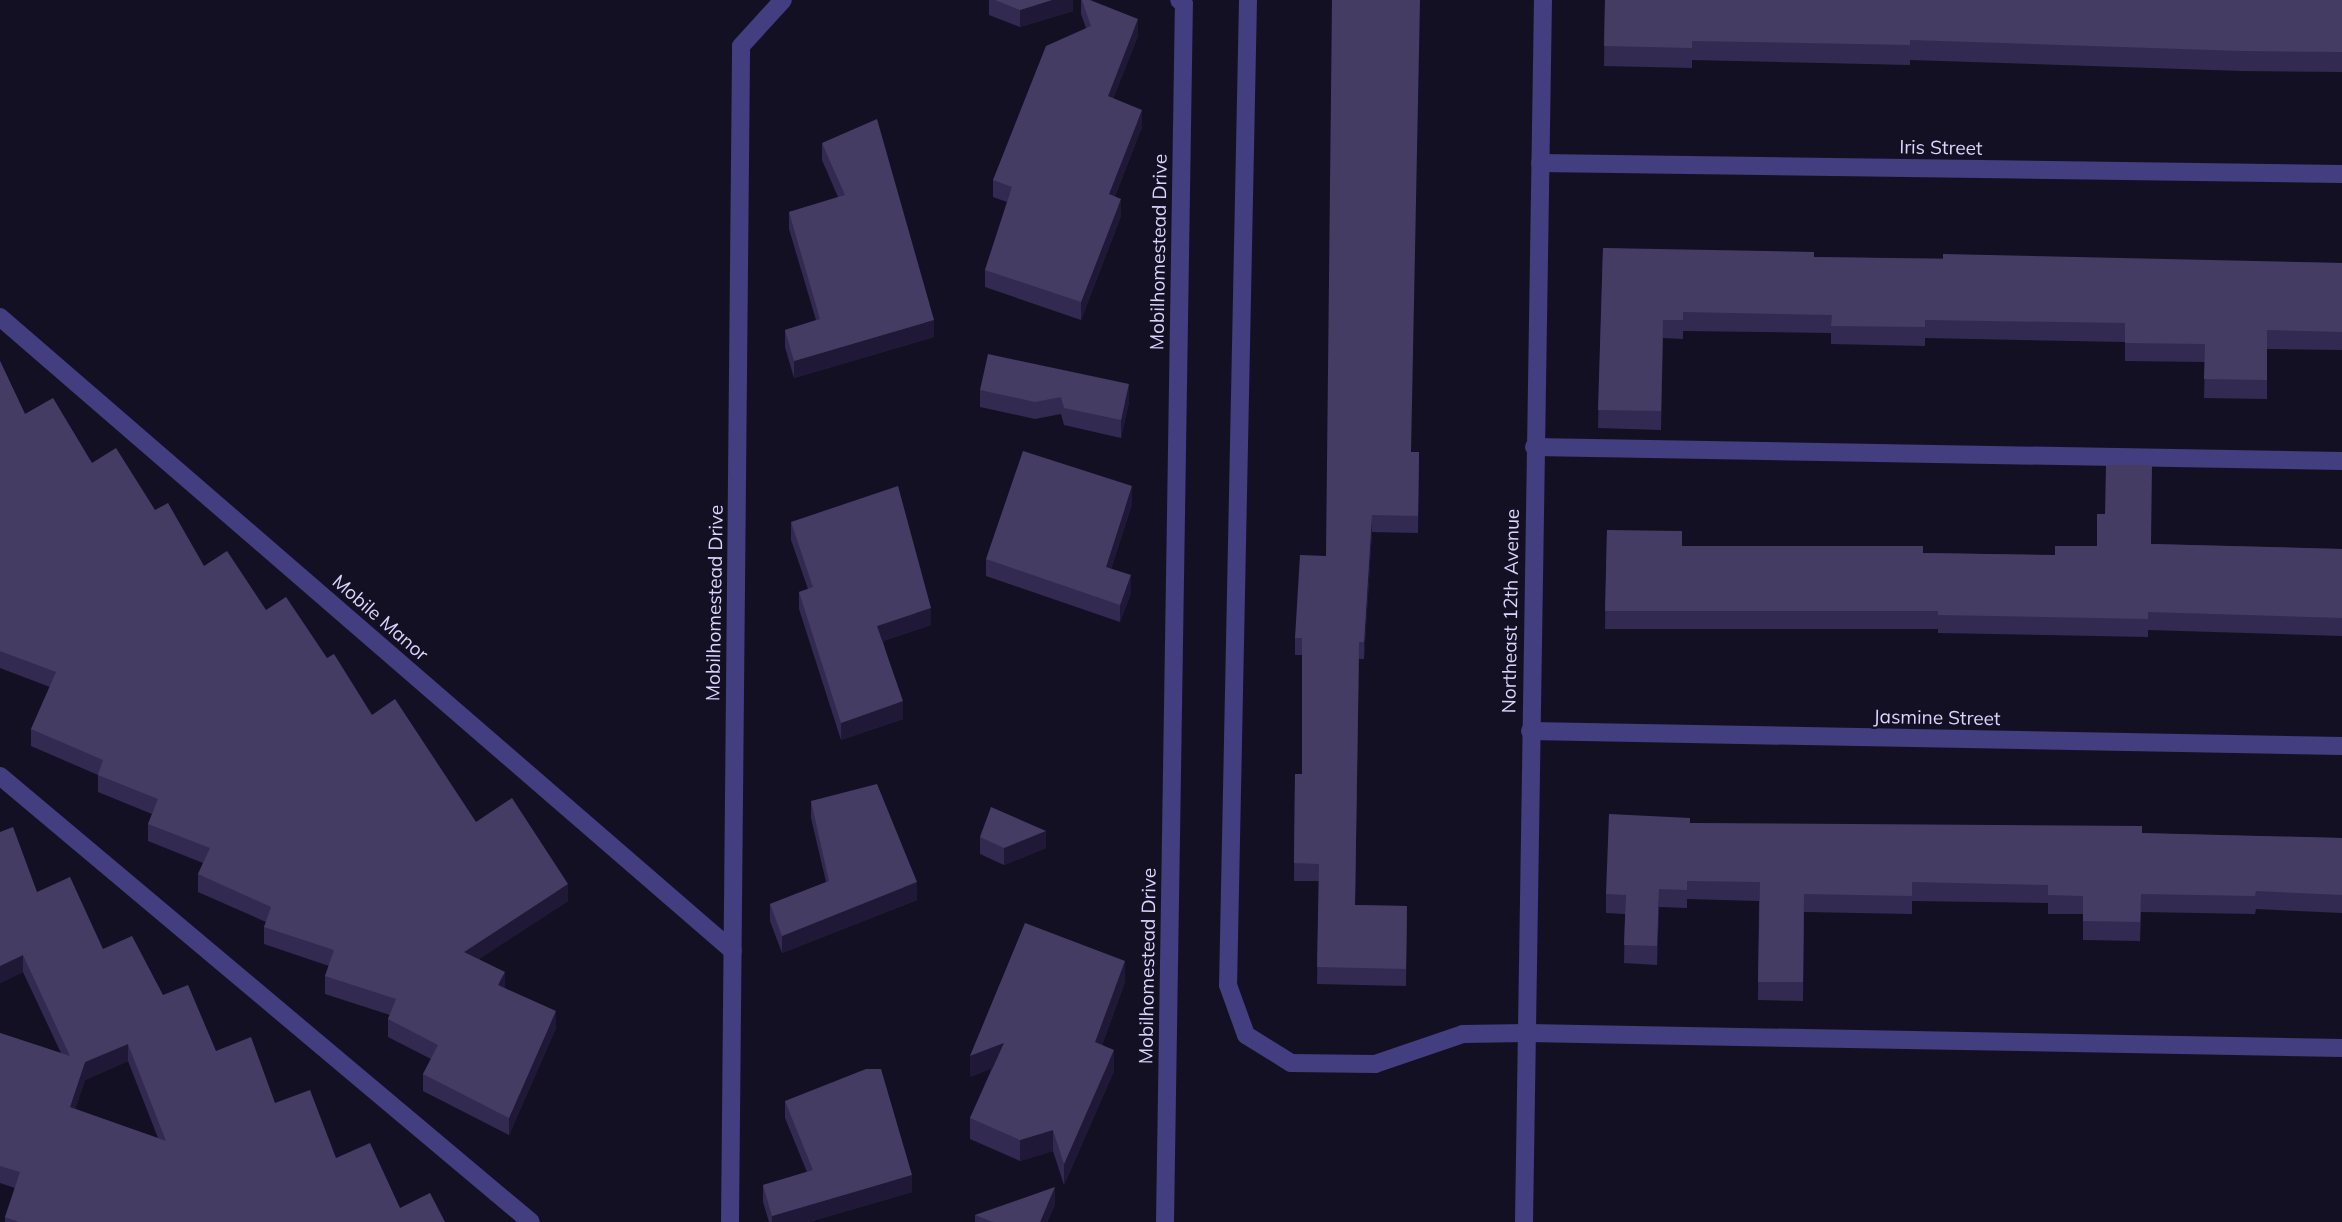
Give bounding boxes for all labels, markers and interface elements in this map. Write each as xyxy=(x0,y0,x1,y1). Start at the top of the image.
street label: Iris Street xyxy=(1899,136,1983,160)
street label: Mobilhomestead Drive xyxy=(1146,154,1172,350)
street label: Mobilhomestead Drive xyxy=(702,505,728,701)
street label: Northeast 12th Avenue xyxy=(1498,509,1524,713)
street label: Mobile Manor xyxy=(327,570,433,666)
street label: Jasmine Street xyxy=(1873,705,2001,731)
street label: Mobilhomestead Drive xyxy=(1135,868,1161,1064)

